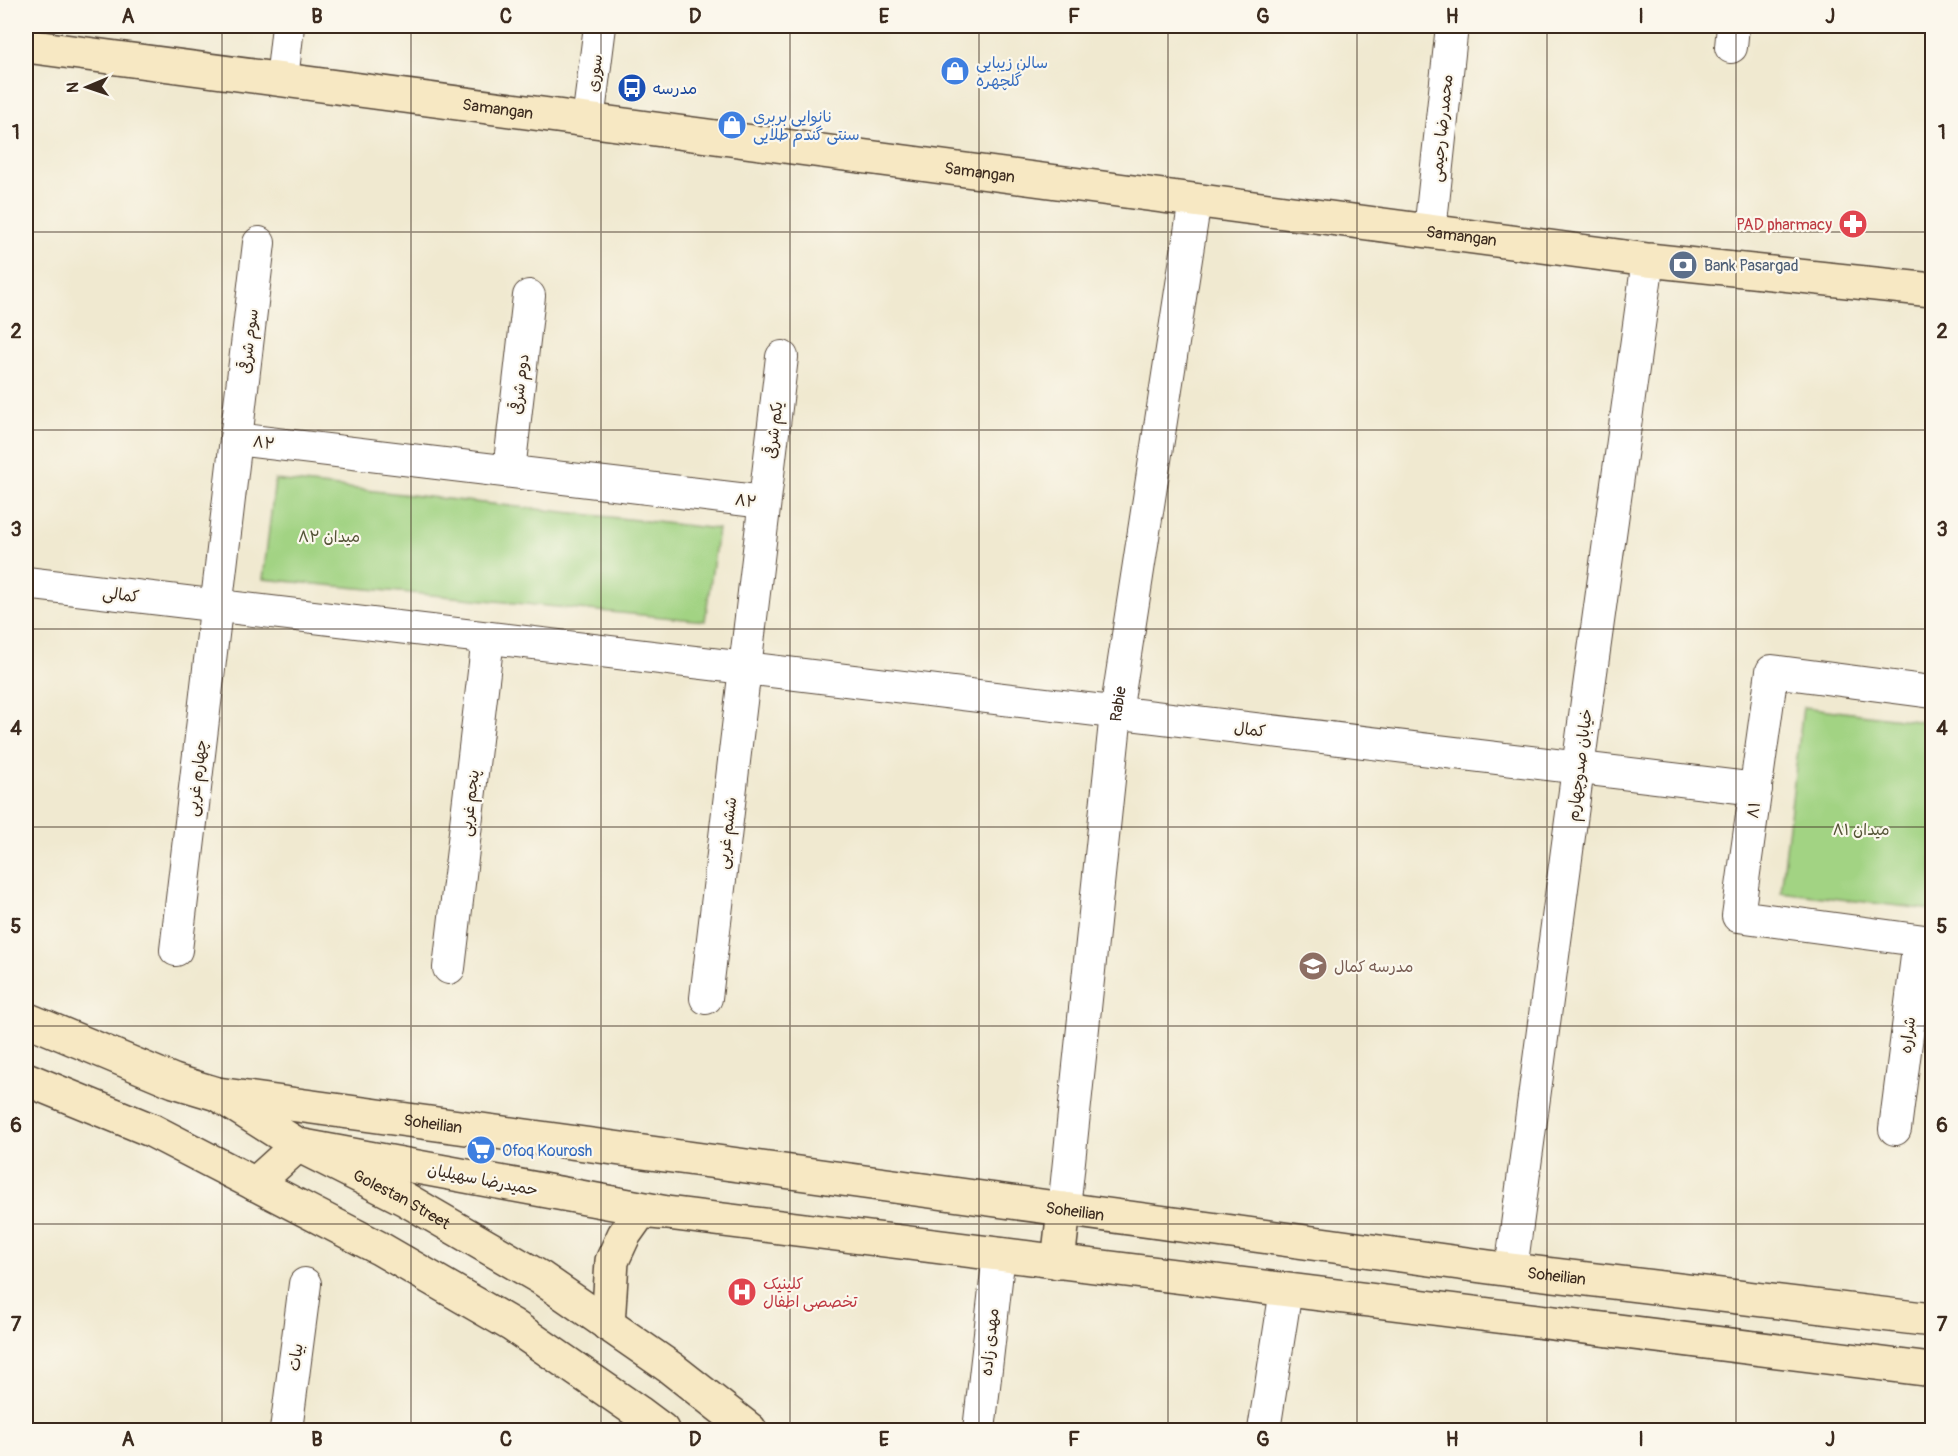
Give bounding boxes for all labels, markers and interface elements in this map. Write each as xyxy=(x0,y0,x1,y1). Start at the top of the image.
text: A xyxy=(122,4,135,29)
text: B xyxy=(311,4,323,29)
text: C xyxy=(500,4,512,29)
text: D xyxy=(689,4,702,29)
text: E xyxy=(879,4,890,29)
text: F xyxy=(1068,4,1080,29)
text: G xyxy=(1256,4,1270,29)
text: H xyxy=(1446,4,1459,29)
text: I xyxy=(1638,4,1644,29)
text: J xyxy=(1825,4,1835,29)
street label: سوری xyxy=(583,53,607,93)
place label: سالن زیبایی گلچهره xyxy=(976,53,1048,91)
shop icon: سالن زیبایی گلچهره xyxy=(939,55,971,87)
north arrow xyxy=(57,57,117,117)
bus stop icon: مدرسه xyxy=(616,72,648,104)
street label: محمدرضا رحیمی xyxy=(1426,73,1458,183)
place label: مدرسه xyxy=(653,79,697,99)
text: N xyxy=(63,82,83,93)
street label: Samangan xyxy=(461,95,534,124)
place label: نانوایی بربری سنتی گندم طلایی xyxy=(753,107,860,147)
shop icon: نانوایی بربری سنتی گندم طلایی xyxy=(716,109,748,141)
text: 1 xyxy=(12,120,20,145)
text: 1 xyxy=(1938,120,1946,145)
street label: Samangan xyxy=(943,158,1016,187)
pharmacy icon: PAD pharmacy xyxy=(1837,208,1869,240)
place label: PAD pharmacy xyxy=(1736,215,1832,235)
street label: Samangan xyxy=(1425,222,1498,251)
bank icon: Bank Pasargad xyxy=(1667,249,1699,281)
place label: Bank Pasargad xyxy=(1704,256,1798,276)
street label: سوم شرقی xyxy=(234,307,265,375)
text: 2 xyxy=(10,319,22,344)
text: 2 xyxy=(1936,319,1948,344)
street label: دوم شرقی xyxy=(505,353,536,416)
street label: یکم شرقی xyxy=(760,400,789,460)
street label: ۸۲ xyxy=(252,432,276,454)
street label: ۸۲ xyxy=(734,490,758,512)
text: 3 xyxy=(10,517,22,542)
text: 3 xyxy=(1936,517,1948,542)
park label: میدان ۸۲ xyxy=(298,527,360,547)
street label: کمالی xyxy=(101,583,140,607)
street label: Rabie xyxy=(1106,685,1131,722)
street label: خیابان صدوچهارم xyxy=(1563,708,1599,823)
text: 4 xyxy=(10,716,22,741)
text: 4 xyxy=(1936,716,1948,741)
street label: کمال xyxy=(1233,718,1267,742)
street label: چهارم غربی xyxy=(182,739,214,818)
street label: پنجم غربی xyxy=(456,769,486,838)
street label: ششم غربی xyxy=(713,796,743,871)
street label: ۸۱ xyxy=(1743,800,1765,820)
park label: میدان ۸۱ xyxy=(1833,820,1889,840)
text: 5 xyxy=(11,914,22,939)
text: 5 xyxy=(1937,914,1948,939)
school or university icon: مدرسه کمال xyxy=(1297,950,1329,982)
place label: مدرسه کمال xyxy=(1334,957,1413,977)
street label: شراره xyxy=(1896,1016,1920,1054)
street label: Soheilian xyxy=(402,1110,463,1138)
text: 6 xyxy=(10,1113,22,1138)
text: 6 xyxy=(1936,1113,1948,1138)
supermarket icon: Ofoq Kourosh xyxy=(465,1134,497,1166)
place label: Ofoq Kourosh xyxy=(502,1141,592,1161)
street label: حمیدرضا سهیلیان xyxy=(426,1159,540,1200)
street label: Golestan Street xyxy=(349,1165,454,1234)
street label: Soheilian xyxy=(1044,1198,1105,1226)
street label: Soheilian xyxy=(1526,1263,1587,1290)
place label: کلینیک تخصصی اطفال xyxy=(763,1274,858,1312)
hospital icon: کلینیک تخصصی اطفال xyxy=(726,1276,758,1308)
street label: مهدی زاده xyxy=(976,1307,1004,1377)
text: 7 xyxy=(11,1312,22,1337)
text: 7 xyxy=(1937,1312,1948,1337)
street label: بیات xyxy=(284,1342,308,1372)
text: A xyxy=(122,1427,135,1452)
text: B xyxy=(311,1427,323,1452)
text: C xyxy=(500,1427,512,1452)
text: D xyxy=(689,1427,702,1452)
text: E xyxy=(879,1427,890,1452)
text: F xyxy=(1068,1427,1080,1452)
text: G xyxy=(1256,1427,1270,1452)
text: H xyxy=(1446,1427,1459,1452)
text: I xyxy=(1638,1427,1644,1452)
text: J xyxy=(1825,1427,1835,1452)

